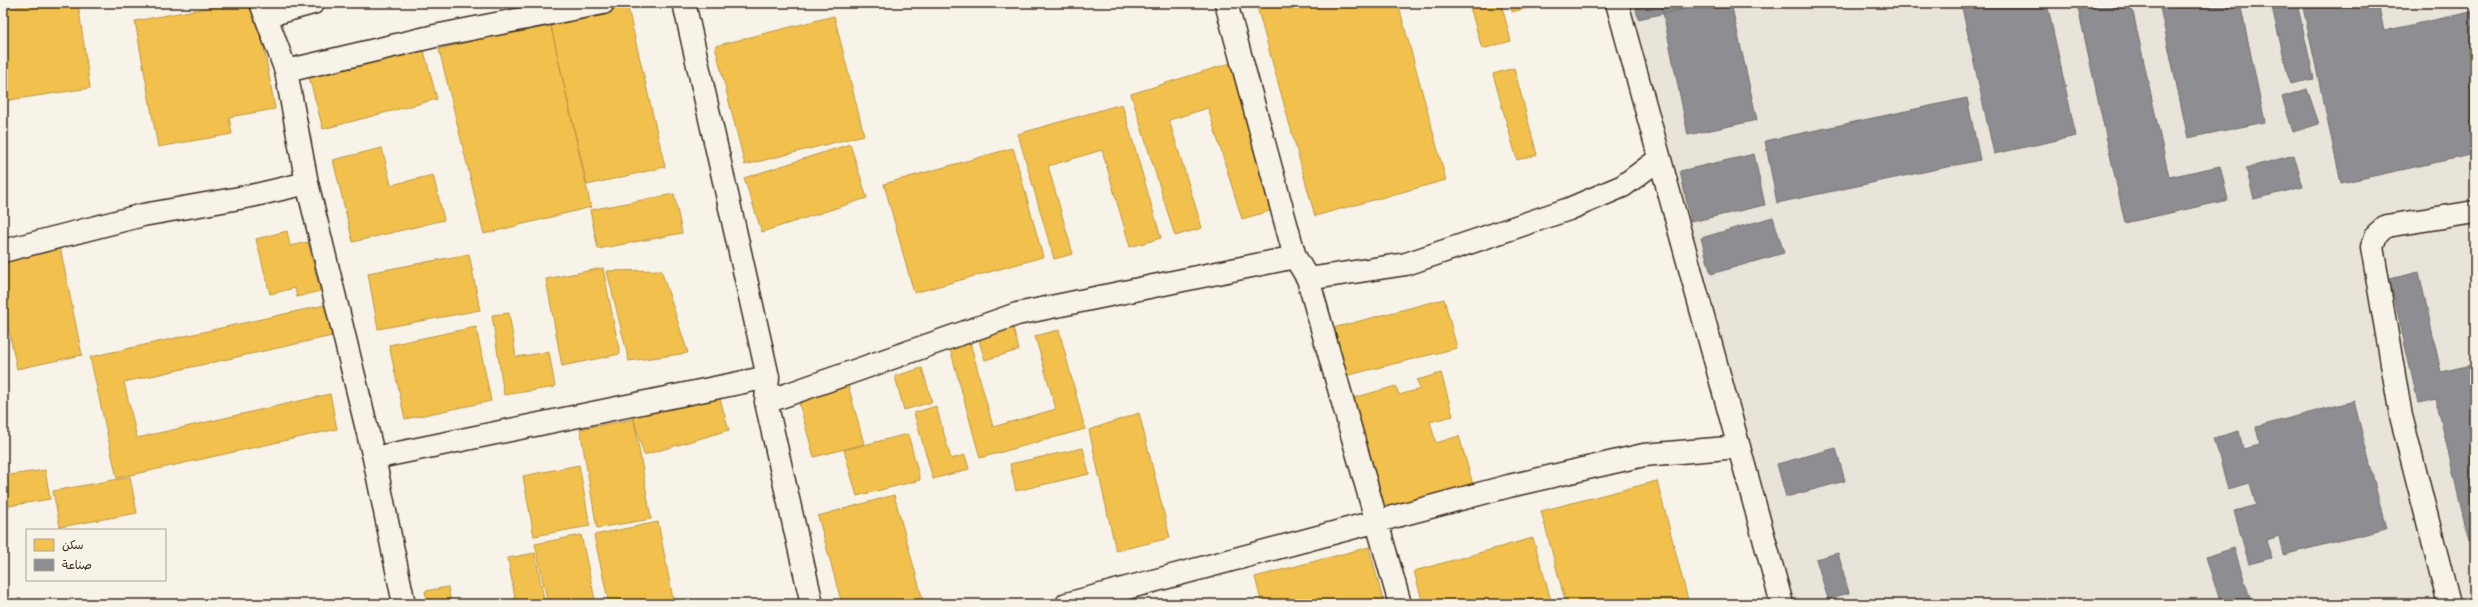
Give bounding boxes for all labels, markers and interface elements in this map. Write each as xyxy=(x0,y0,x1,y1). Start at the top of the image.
legend xyxy=(26,529,166,581)
text: سكن xyxy=(62,537,84,552)
text: صناعة xyxy=(62,557,92,572)

